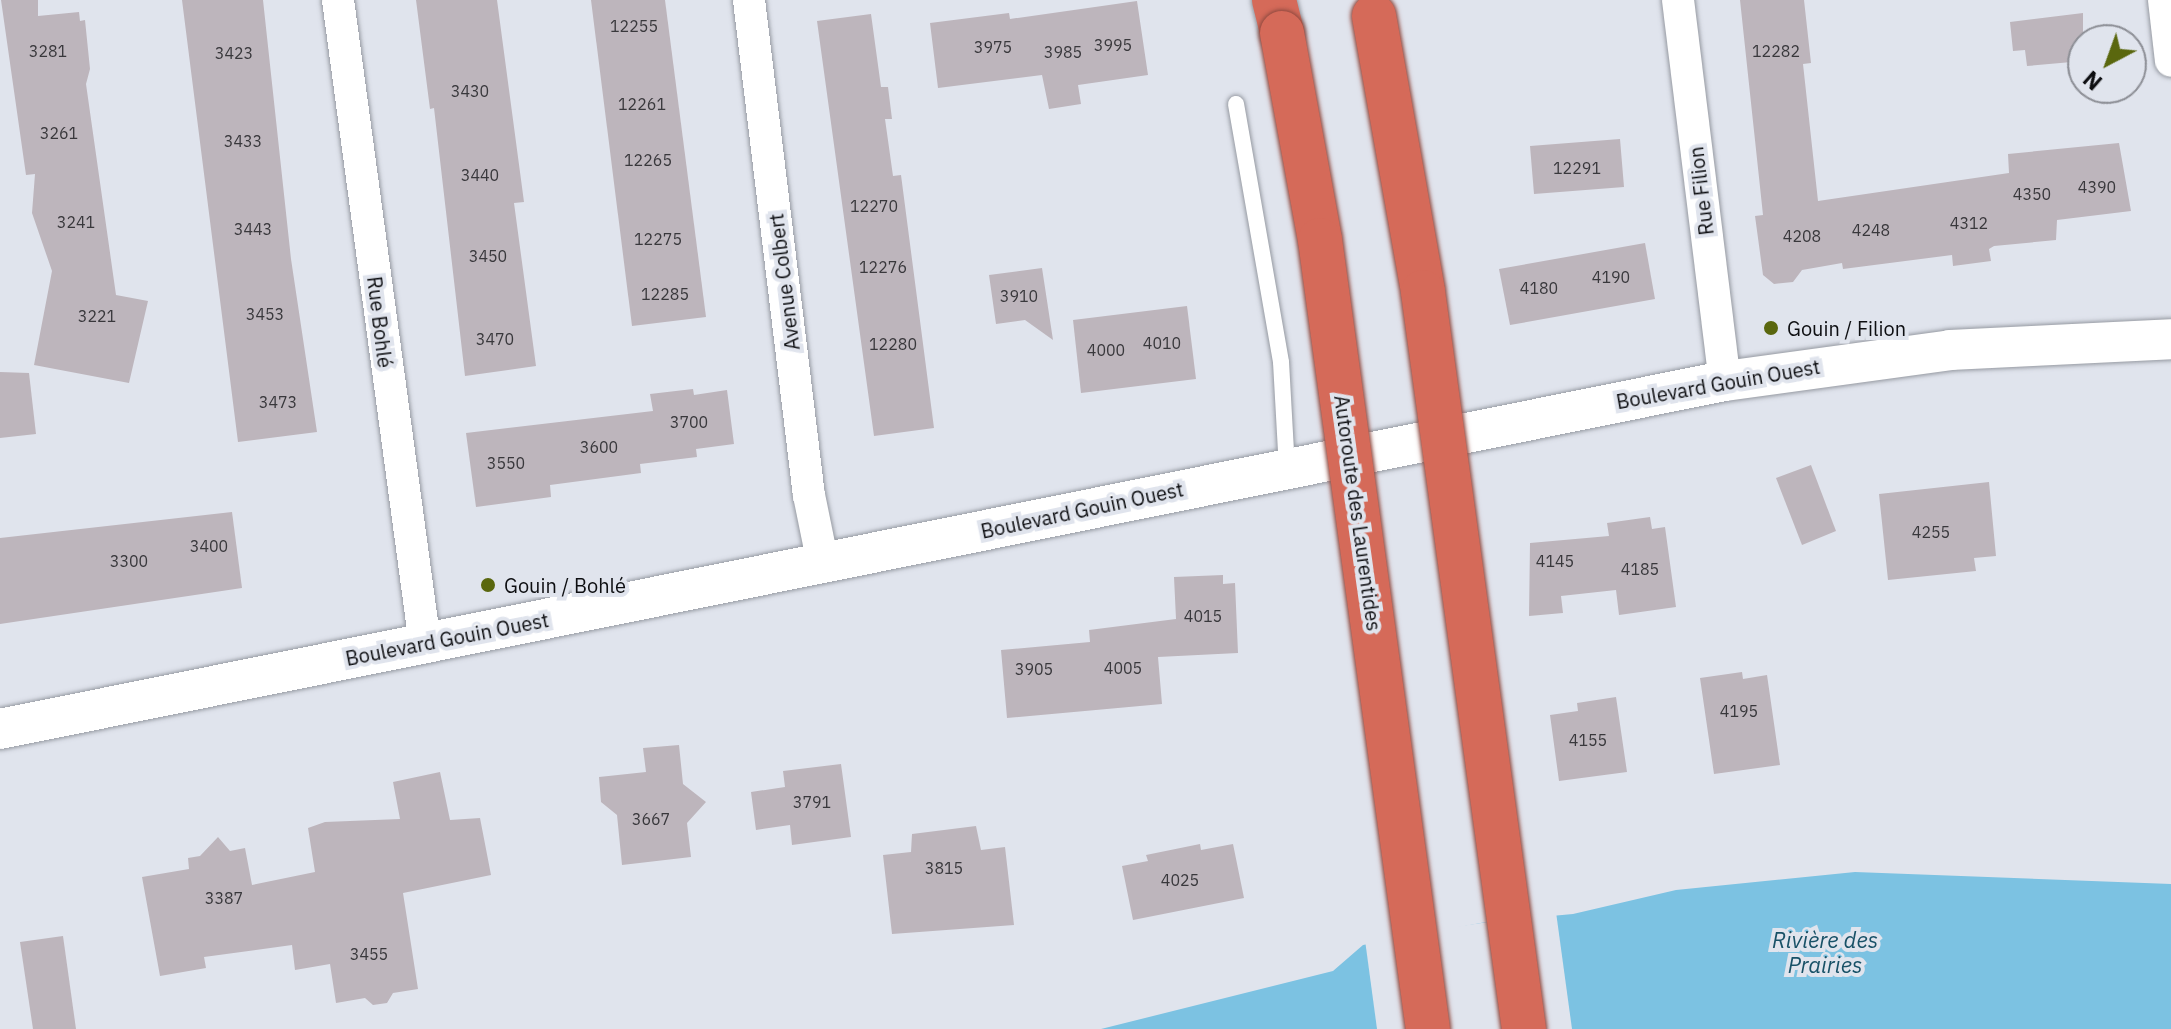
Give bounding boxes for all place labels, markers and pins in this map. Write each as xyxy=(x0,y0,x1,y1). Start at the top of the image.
place label: Gouin / Filion xyxy=(1787,316,1906,340)
marker: Gouin / Filion xyxy=(1762,319,1780,337)
place label: Gouin / Bohlé xyxy=(504,573,626,597)
marker: Gouin / Bohlé xyxy=(479,576,497,594)

